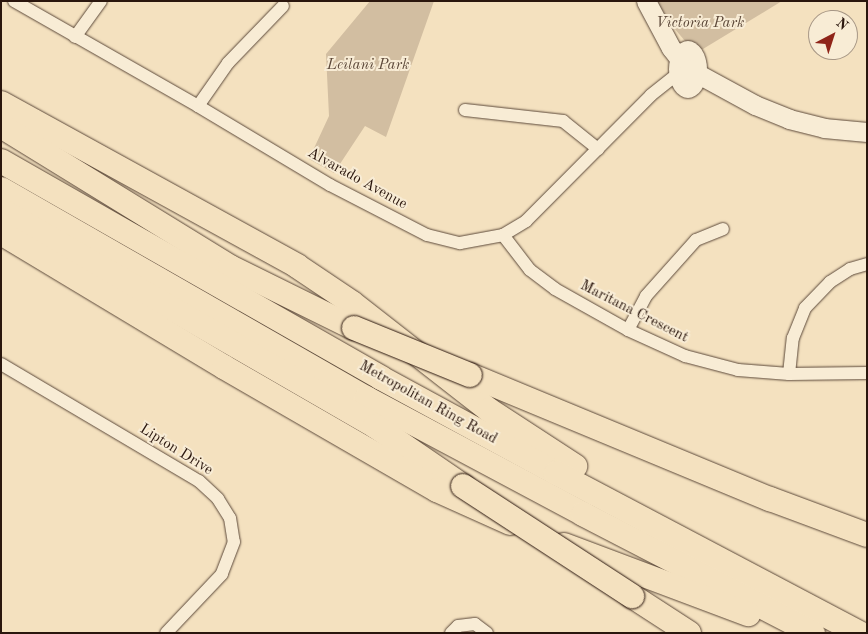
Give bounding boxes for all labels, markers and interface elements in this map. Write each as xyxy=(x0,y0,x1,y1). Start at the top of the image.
north arrow xyxy=(808,10,858,60)
park label: Victoria Park xyxy=(656,15,744,33)
text: N xyxy=(833,15,851,33)
park label: Leilani Park xyxy=(327,57,409,75)
street label: Alvarado Avenue xyxy=(304,144,410,214)
street label: Maritana Crescent xyxy=(577,277,691,347)
street label: Metropolitan Ring Road xyxy=(356,358,500,448)
street label: Lipton Drive xyxy=(136,420,216,480)

